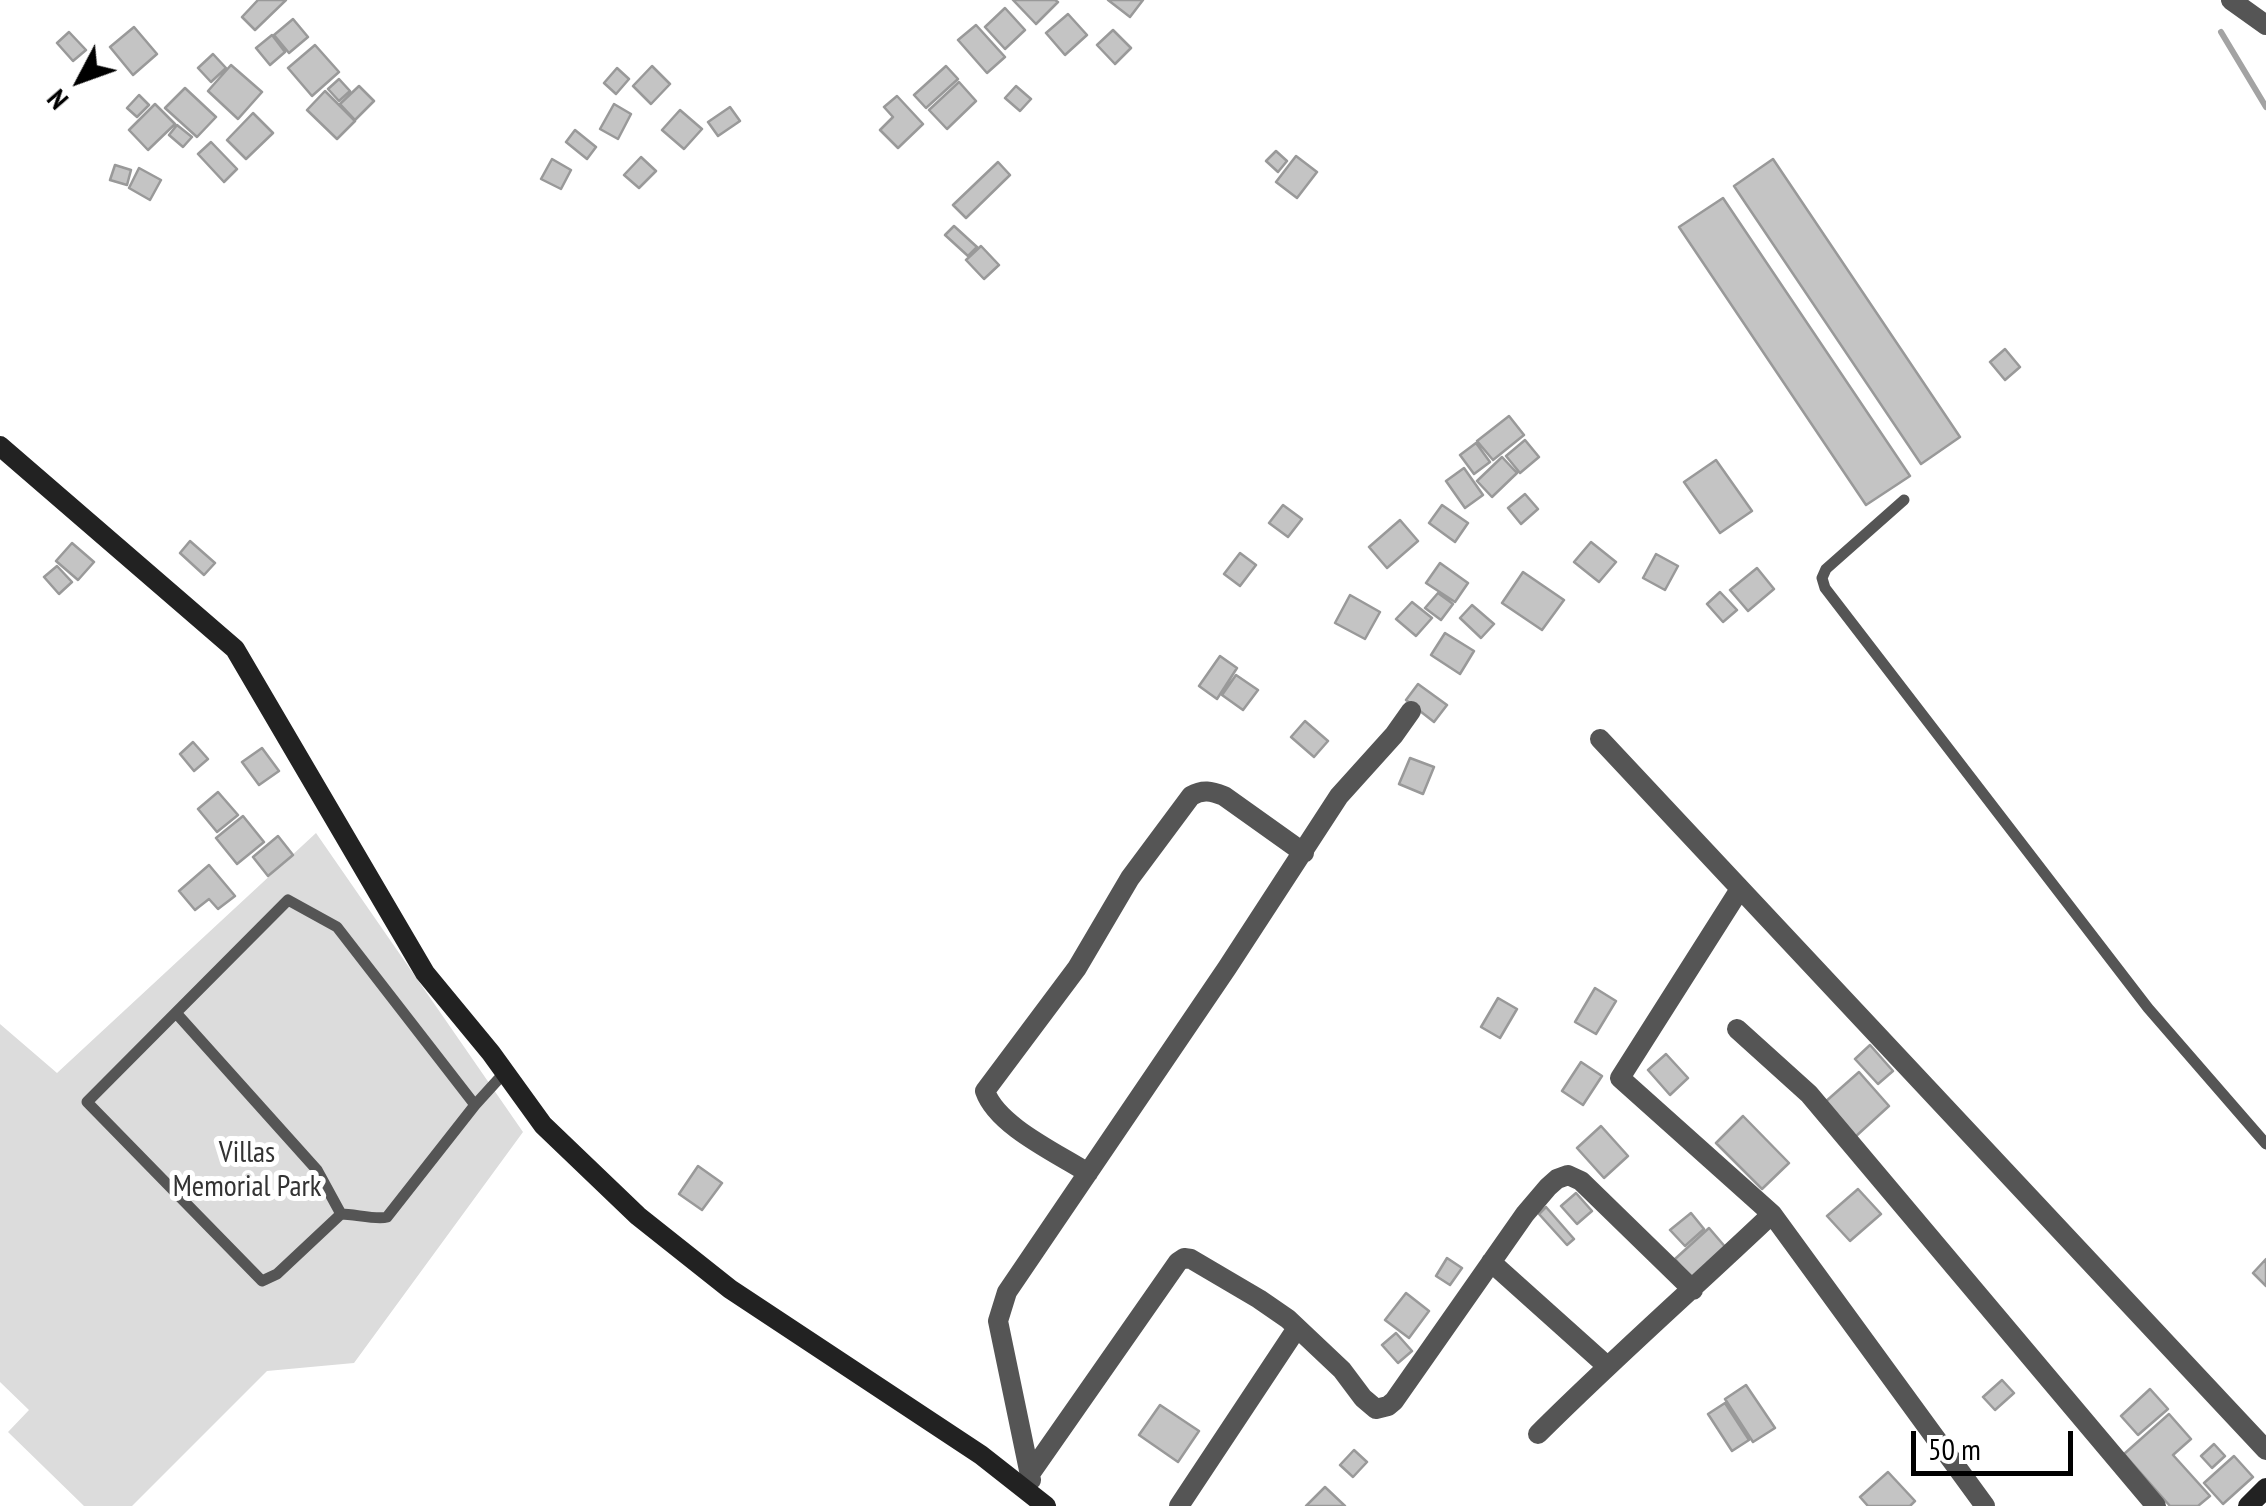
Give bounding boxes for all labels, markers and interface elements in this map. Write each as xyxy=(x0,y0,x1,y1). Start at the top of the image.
north arrow xyxy=(30,30,130,130)
text: N xyxy=(38,82,76,118)
park label: Villas Memorial Park xyxy=(173,1135,321,1206)
scale bar xyxy=(1916,1411,2078,1473)
text: 50 m xyxy=(1928,1429,1981,1468)

